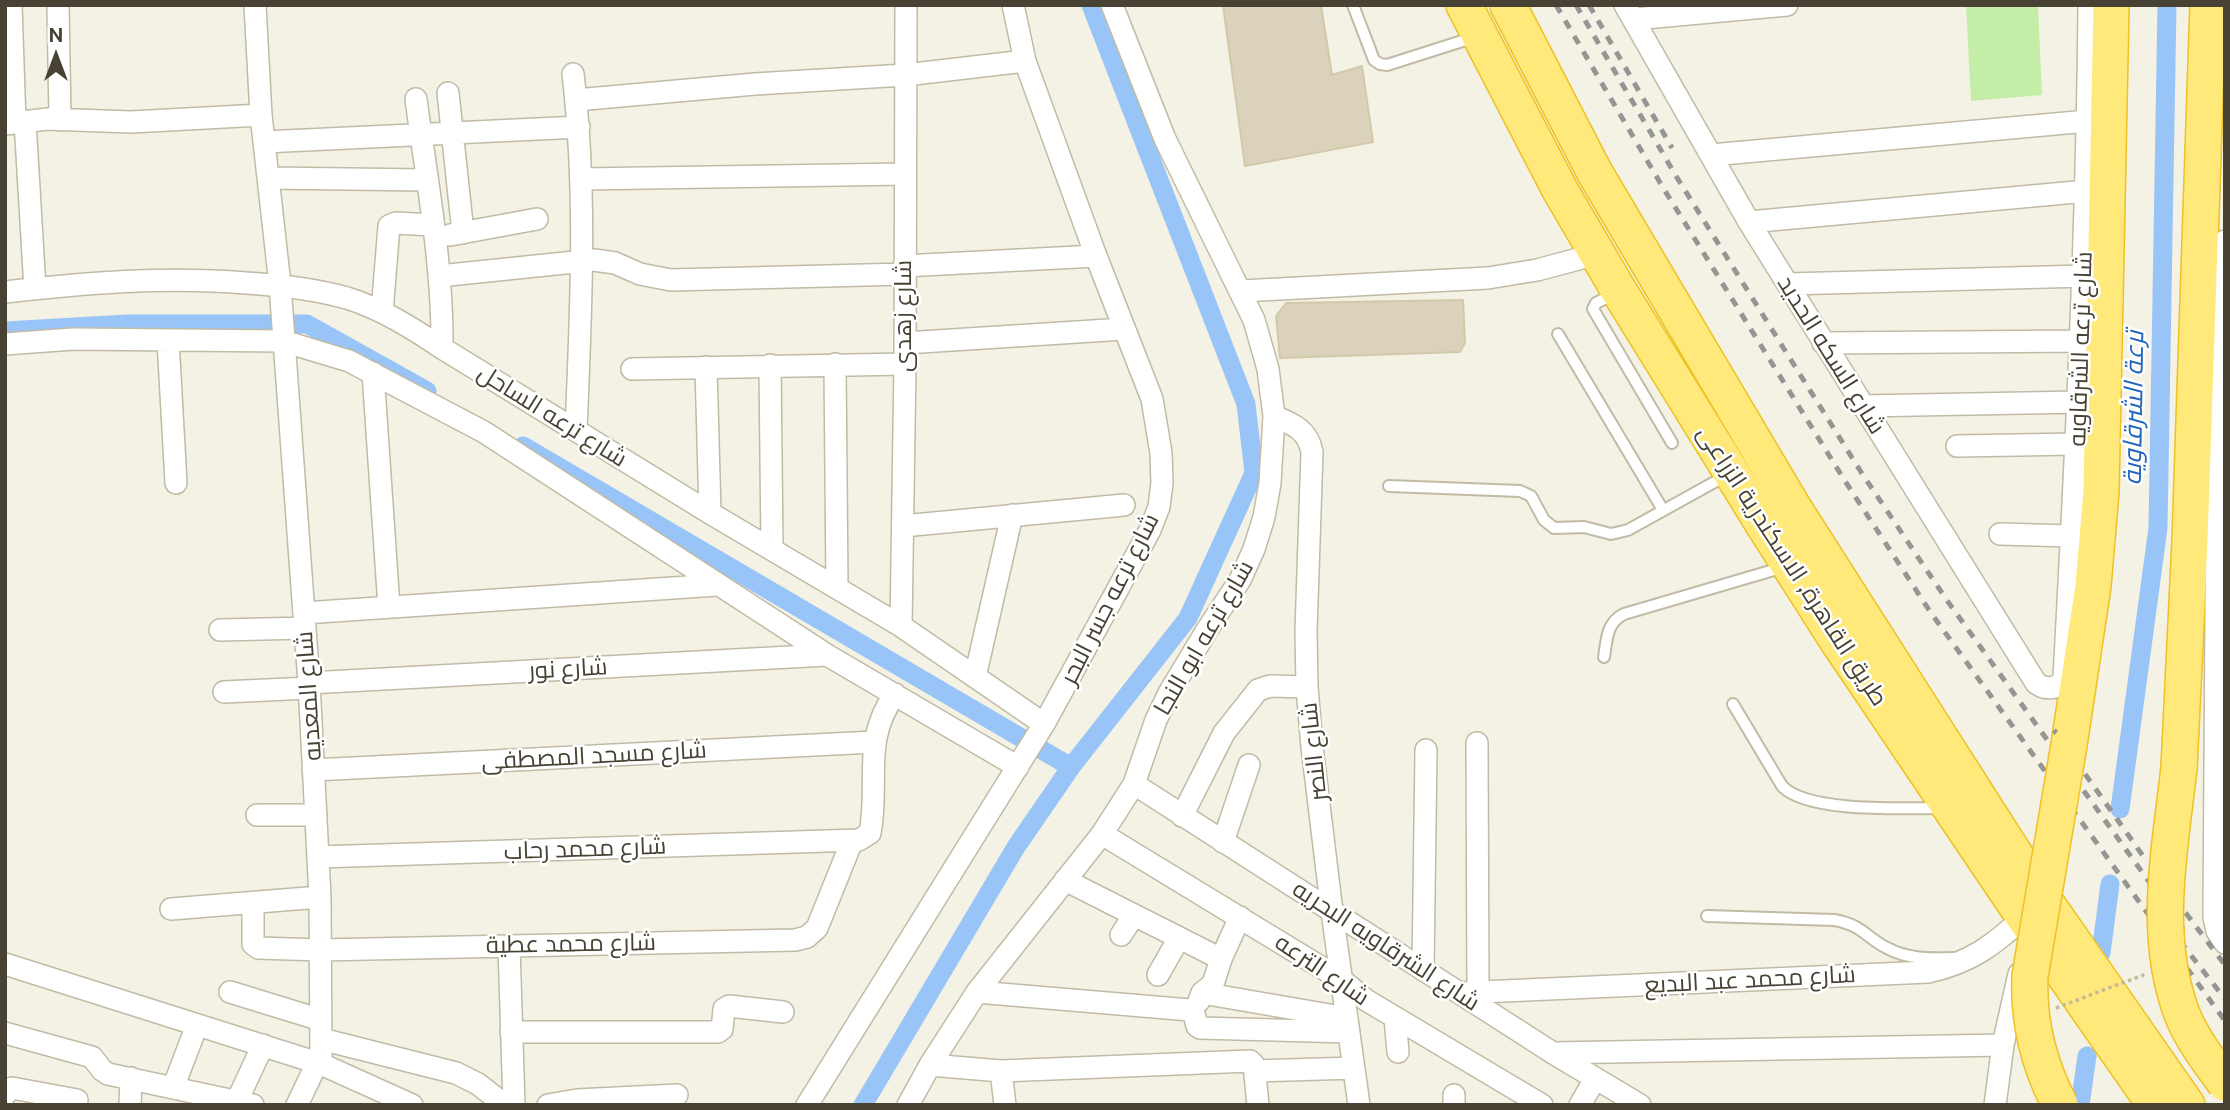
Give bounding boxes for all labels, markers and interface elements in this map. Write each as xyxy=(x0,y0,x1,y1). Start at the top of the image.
north arrow xyxy=(21,21,91,91)
text: N xyxy=(49,24,63,46)
street label: شارع ترعه الشرقاويه xyxy=(2063,251,2099,447)
street label: شارع زهدى xyxy=(890,260,918,372)
street label: شارع السكه الحديد xyxy=(1771,271,1891,439)
water label: ترعة الشرقاوية xyxy=(2117,330,2151,486)
street label: شارع ترعه الساحل xyxy=(472,359,632,473)
street label: طريق القاهرة, الاسكندرية الزراعى xyxy=(1691,420,1893,712)
street label: شارع ترعه جسر البحر xyxy=(1054,509,1166,689)
street label: شارع ترعه ابو النجا xyxy=(1148,555,1260,721)
street label: شارع المعديه xyxy=(290,630,328,762)
street label: شارع نور xyxy=(528,653,608,685)
street label: شارع النصر xyxy=(1294,701,1334,803)
street label: شارع مسجد المصطفى xyxy=(481,736,707,776)
street label: شارع محمد رحاب xyxy=(503,832,667,866)
street label: شارع الشرقاويه البحريه xyxy=(1287,875,1485,1017)
street label: شارع محمد عطية xyxy=(486,928,656,960)
street label: شارع الترعه xyxy=(1269,928,1375,1012)
street label: شارع محمد عبد البديع xyxy=(1644,960,1856,1000)

